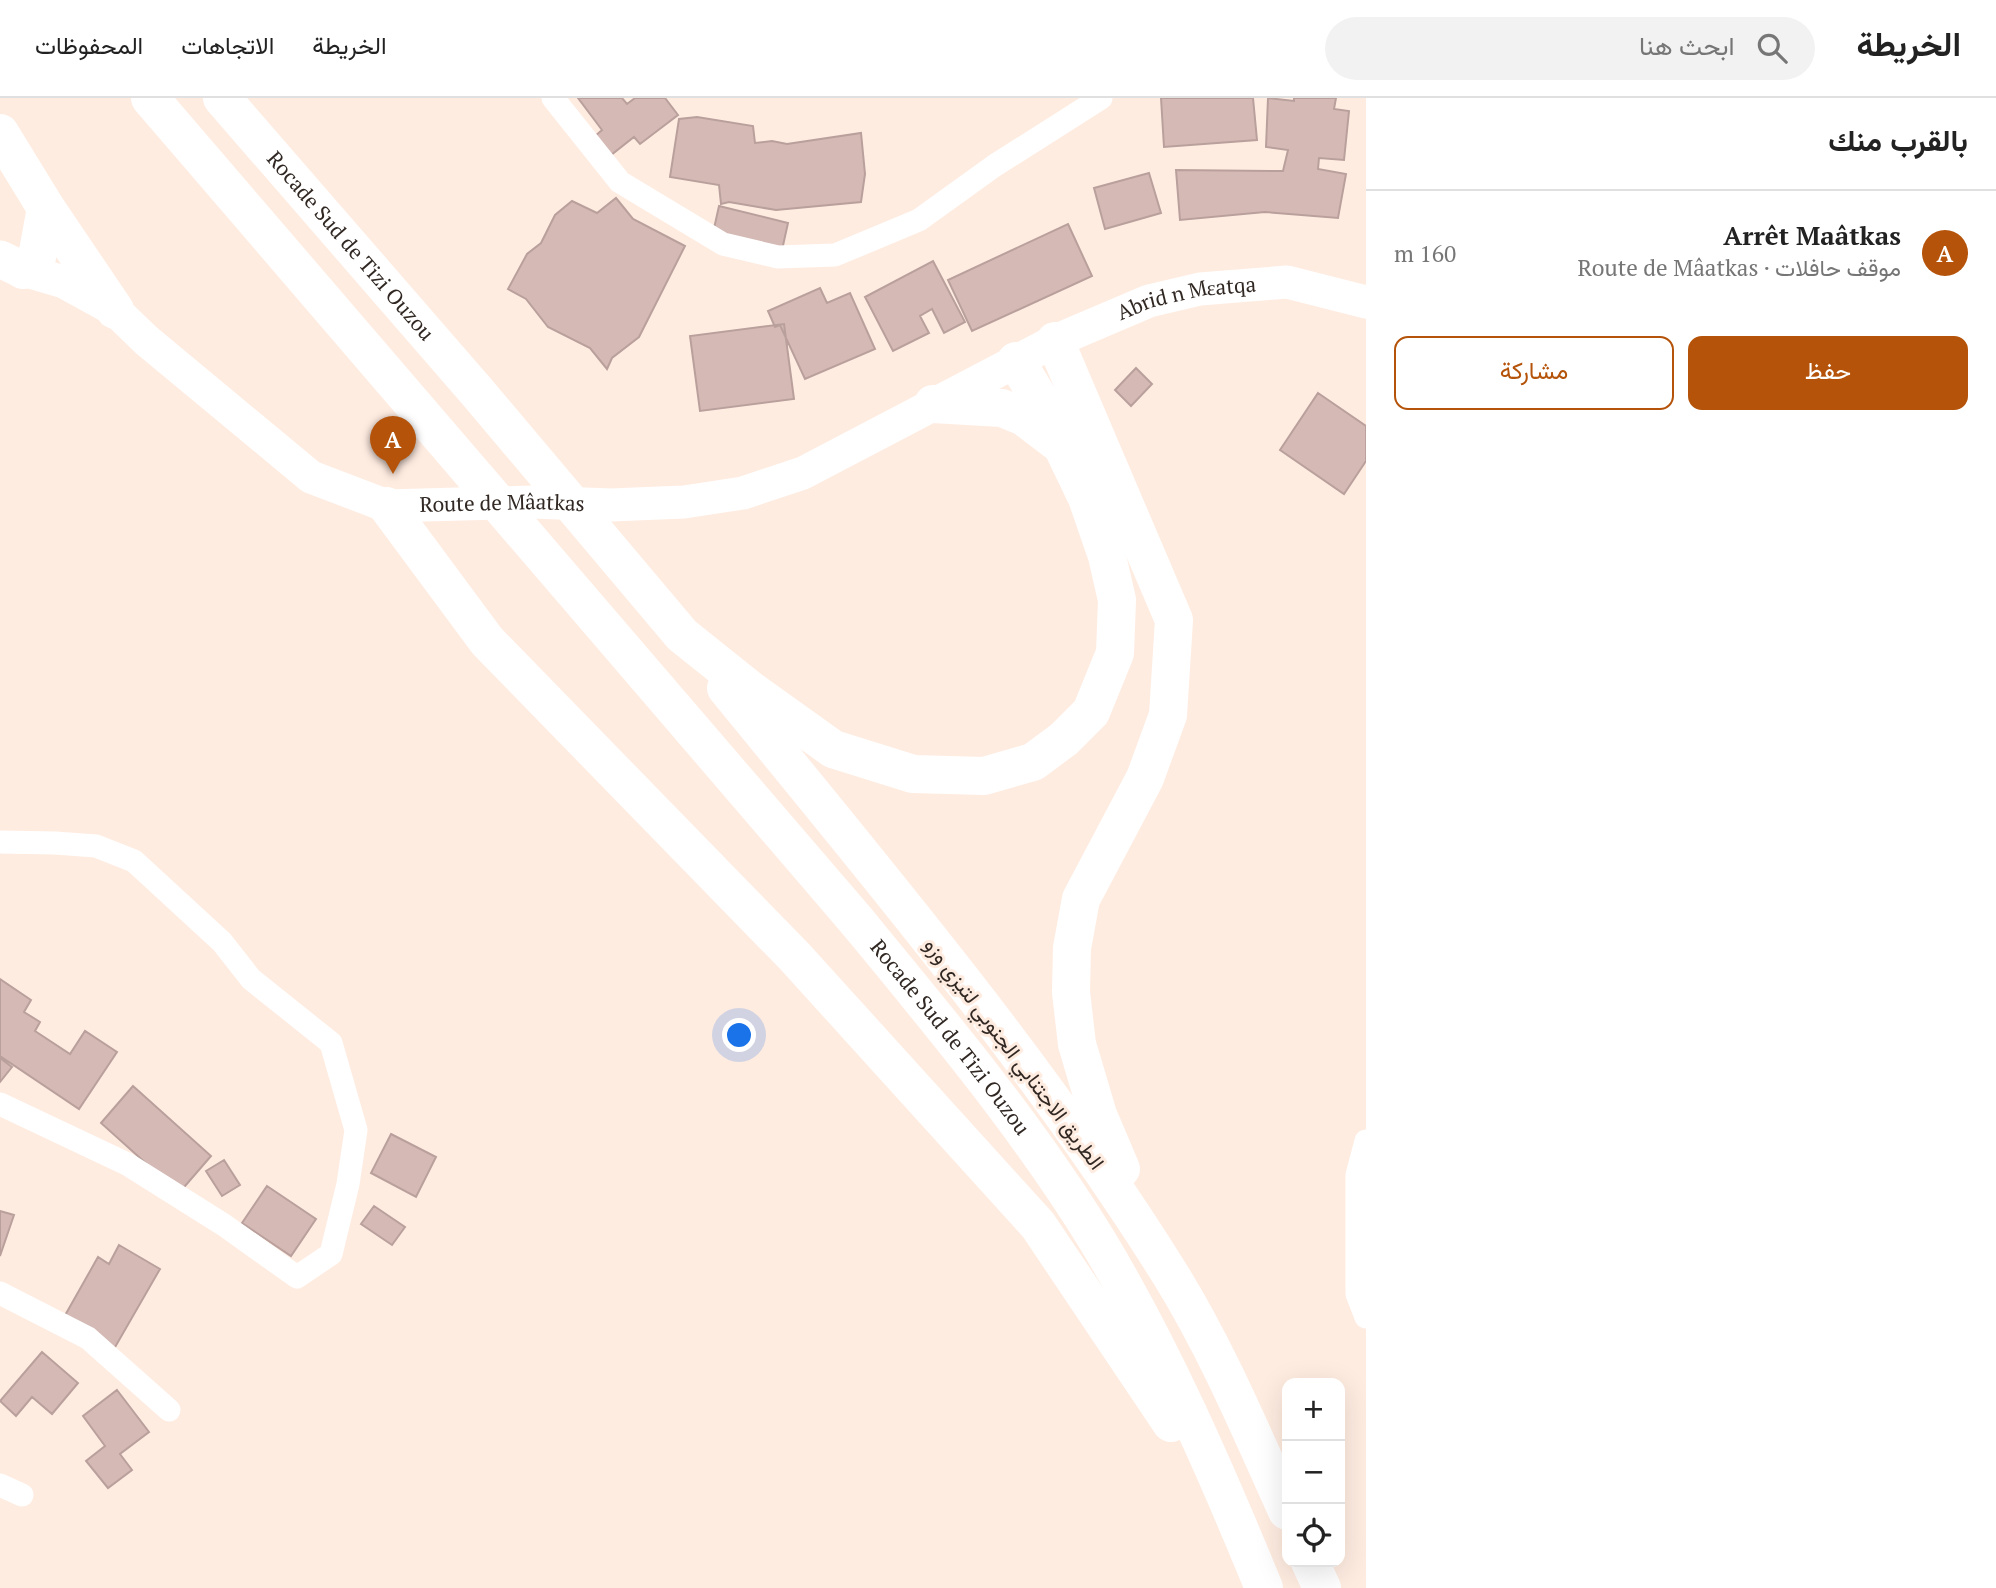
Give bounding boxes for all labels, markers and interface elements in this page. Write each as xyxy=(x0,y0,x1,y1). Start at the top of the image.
search box xyxy=(1325,17,1815,80)
text: الخريطة xyxy=(1857,22,1961,65)
text: ابحث هنا xyxy=(1639,28,1735,62)
text: المحفوظات xyxy=(35,29,143,61)
text: الاتجاهات xyxy=(181,29,274,61)
text: الخريطة xyxy=(312,29,387,61)
icon: search xyxy=(1753,29,1791,67)
text: بالقرب منك xyxy=(1828,120,1968,160)
street label: Rocade Sud de Tizi Ouzou xyxy=(261,145,441,346)
text: Arrêt Maâtkas xyxy=(1723,218,1901,252)
text: 160 m xyxy=(1394,238,1456,269)
text: A xyxy=(1937,238,1953,269)
text: موقف حافلات · Route de Mâatkas xyxy=(1578,252,1901,283)
street label: Abrid n Mɛatqa xyxy=(1112,270,1257,326)
button: مشاركة xyxy=(1394,336,1674,410)
button: حفظ xyxy=(1688,336,1968,410)
pin: A xyxy=(370,416,416,474)
street label: Route de Mâatkas xyxy=(419,487,585,518)
street label: الطريق الاجتنابي الجنوبي لتيزي وزو xyxy=(915,932,1111,1177)
street label: Rocade Sud de Tizi Ouzou xyxy=(865,933,1037,1140)
your location xyxy=(722,1018,756,1052)
map controls xyxy=(1282,1378,1345,1567)
button: + xyxy=(1282,1378,1345,1441)
button: − xyxy=(1282,1441,1345,1504)
button: locate xyxy=(1282,1504,1345,1567)

